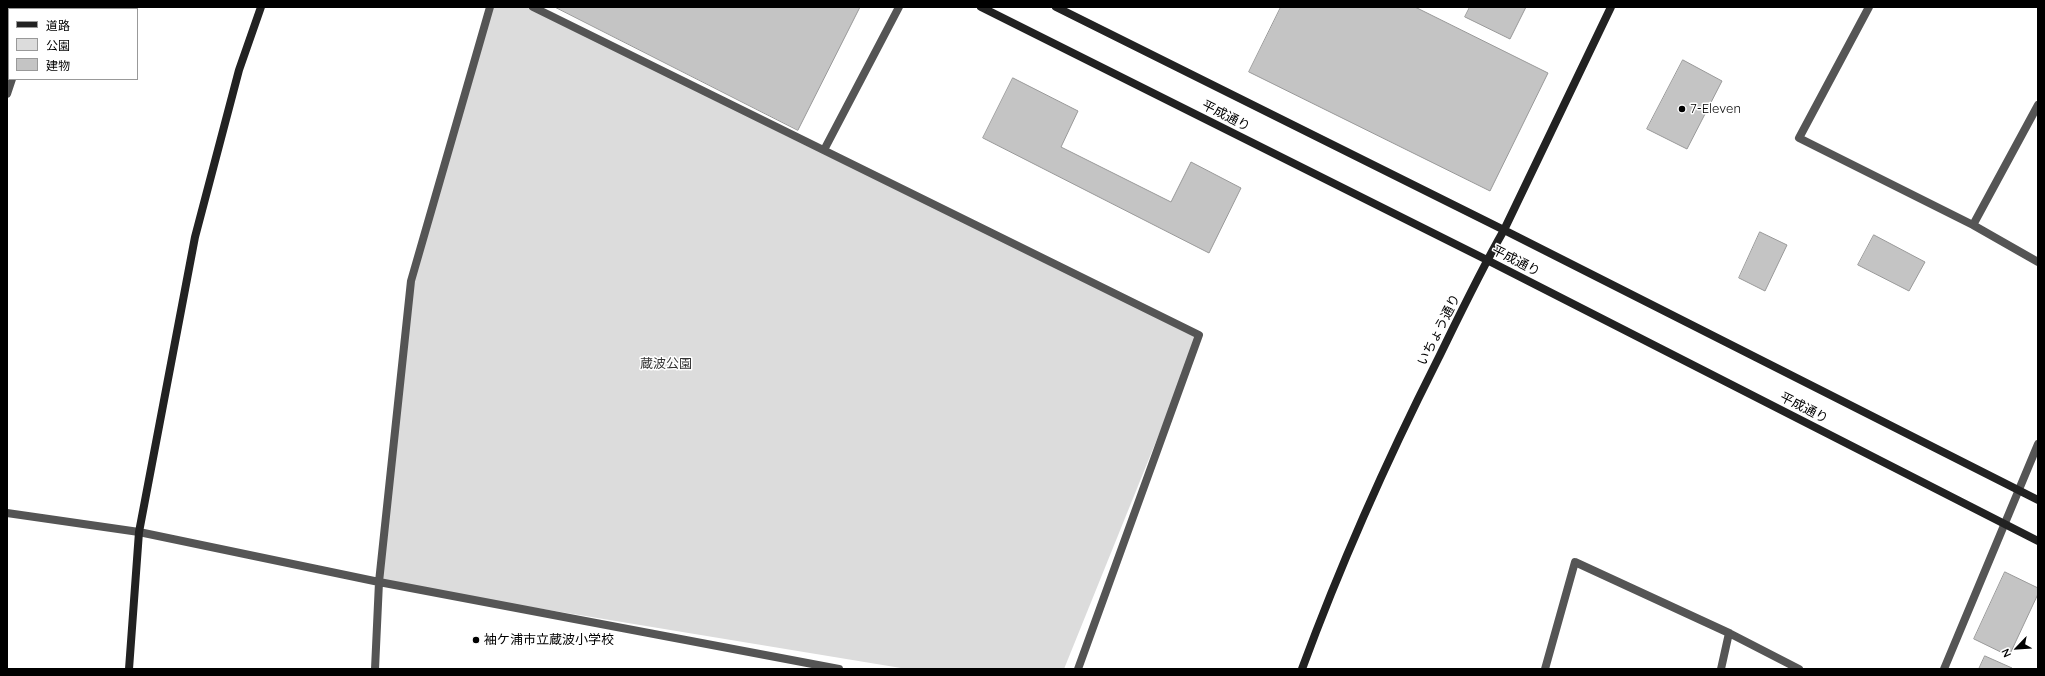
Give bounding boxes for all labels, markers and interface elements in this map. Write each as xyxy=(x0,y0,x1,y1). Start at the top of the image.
legend xyxy=(8,8,138,80)
text: 道路 xyxy=(46,18,70,33)
text: 公園 xyxy=(46,38,70,53)
text: 建物 xyxy=(46,58,70,73)
street label: 平成通り xyxy=(1199,97,1253,135)
place label: 7-Eleven xyxy=(1690,101,1741,117)
marker: 7-Eleven xyxy=(1677,104,1687,114)
street label: 平成通り xyxy=(1489,242,1543,280)
street label: いちょう通り xyxy=(1414,292,1464,368)
park label: 蔵波公園 xyxy=(640,356,692,372)
street label: 平成通り xyxy=(1777,389,1831,427)
north arrow xyxy=(1997,628,2037,668)
place label: 袖ケ浦市立蔵波小学校 xyxy=(484,632,614,648)
marker: 袖ケ浦市立蔵波小学校 xyxy=(471,635,481,645)
text: N xyxy=(1998,646,2014,660)

